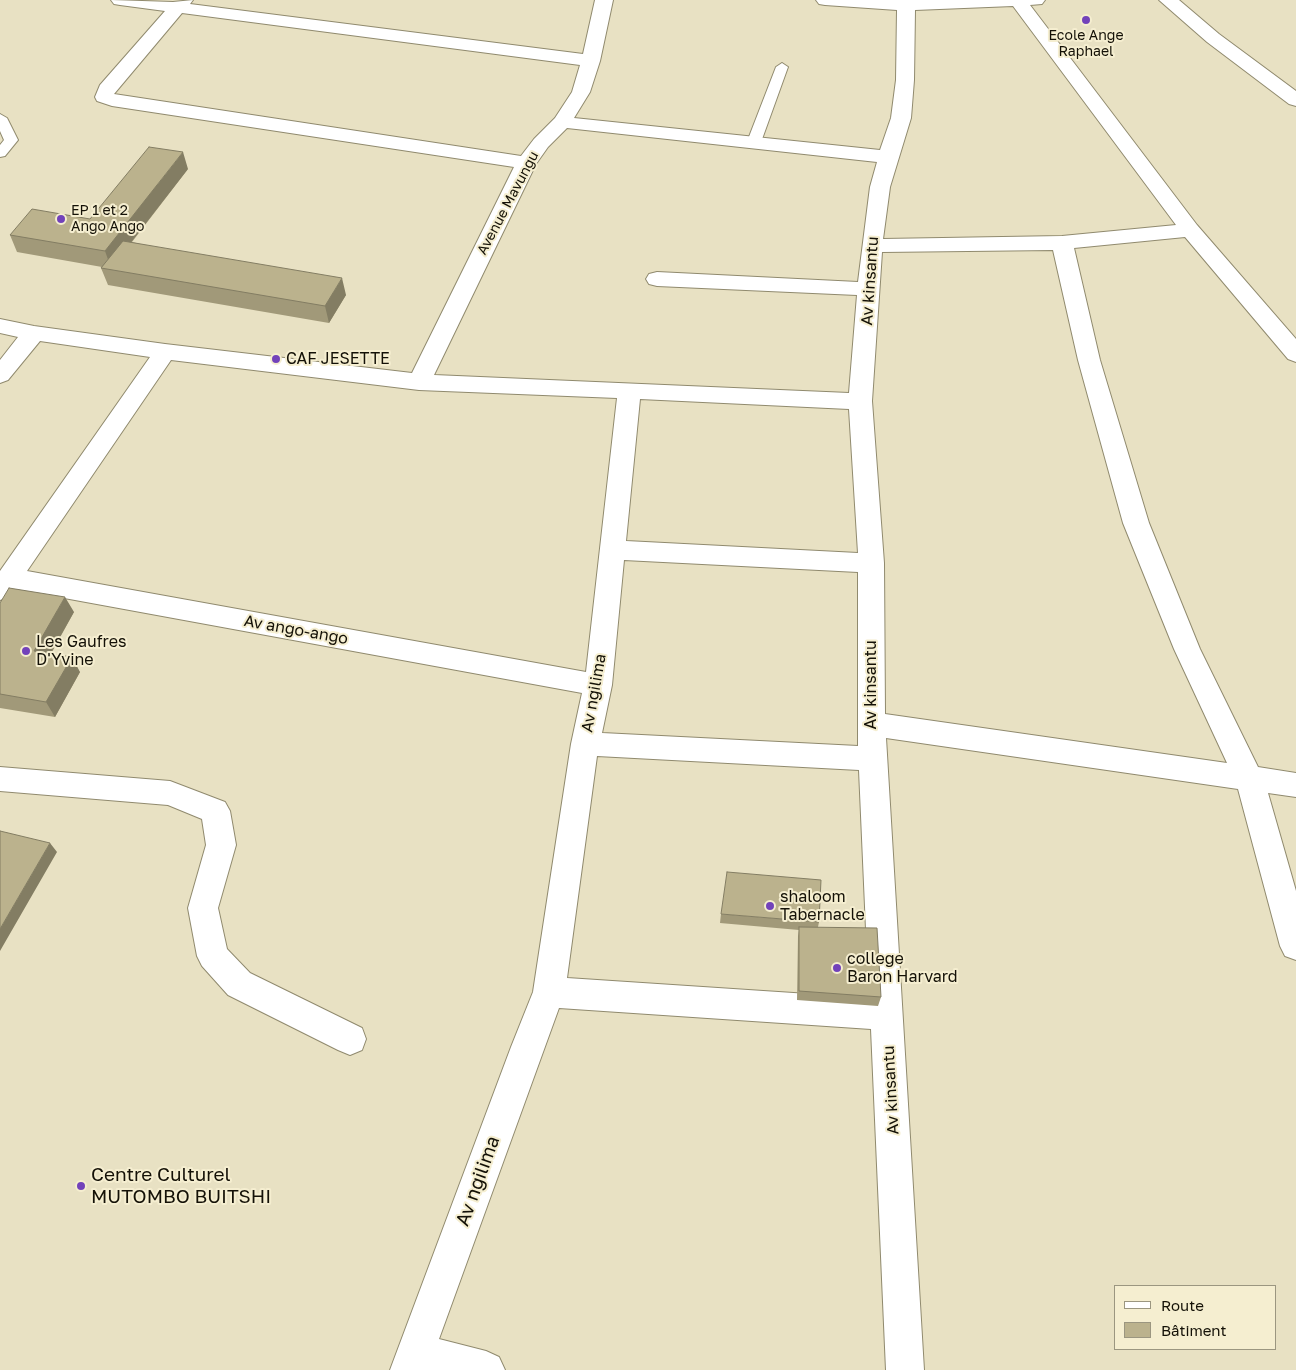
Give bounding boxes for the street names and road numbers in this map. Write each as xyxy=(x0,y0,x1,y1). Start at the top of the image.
street label: Avenue Mavungu xyxy=(474,148,542,258)
street label: Av kinsantu xyxy=(857,236,883,326)
street label: Av ango-ango xyxy=(242,611,350,649)
street label: Av kinsantu xyxy=(861,640,881,730)
street label: Av ngilima xyxy=(578,652,610,734)
street label: Av kinsantu xyxy=(879,1045,903,1135)
street label: Av ngilima xyxy=(451,1133,505,1229)

